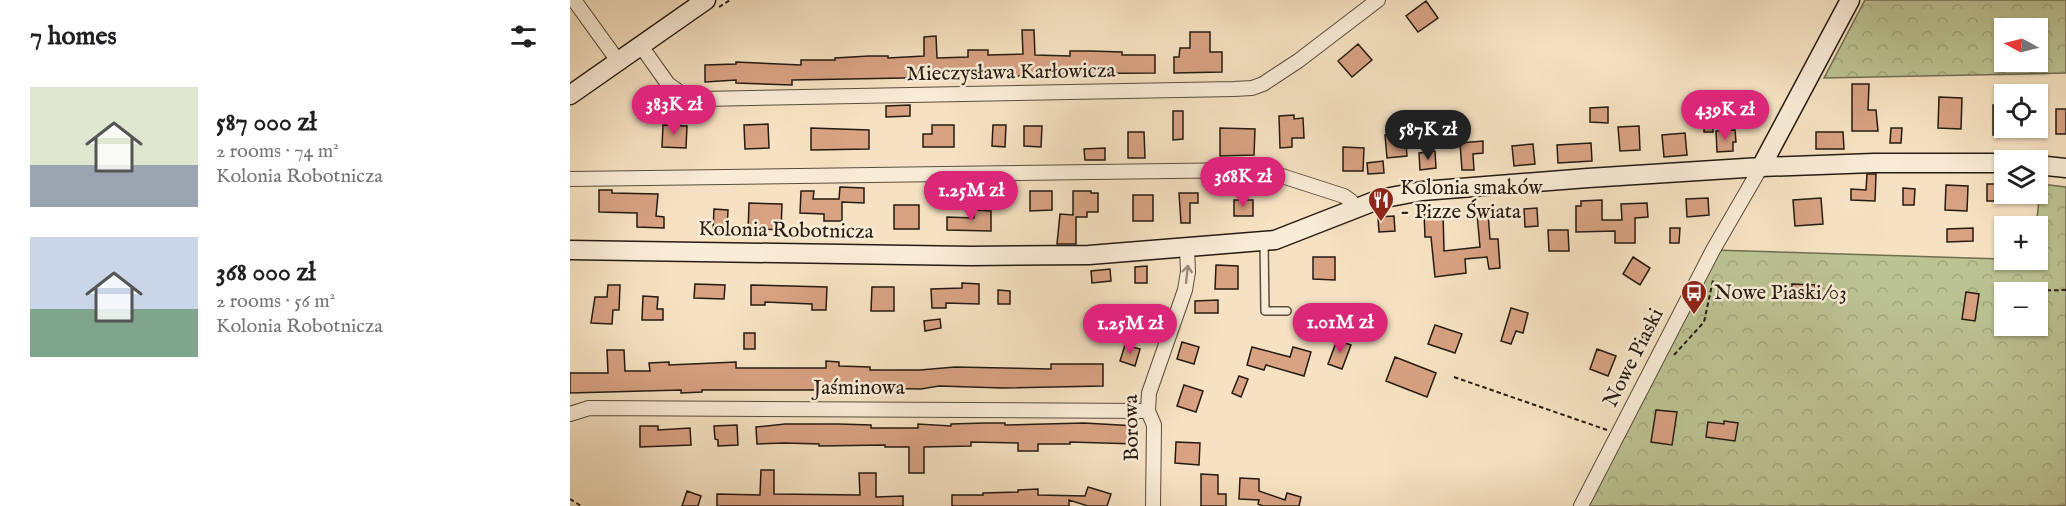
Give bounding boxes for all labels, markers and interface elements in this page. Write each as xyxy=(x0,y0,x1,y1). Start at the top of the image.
north arrow xyxy=(1994,18,2048,72)
map controls xyxy=(1994,18,2048,336)
text: 7 homes xyxy=(30,20,117,53)
icon: filters xyxy=(507,20,540,53)
street label: Mieczysława Karłowicza xyxy=(906,58,1117,88)
button: locate xyxy=(1994,84,2048,138)
pin: 383K zł xyxy=(619,85,729,136)
pin: 439K zł xyxy=(1670,90,1780,141)
text: 383K zł xyxy=(646,92,702,117)
text: 439K zł xyxy=(1695,97,1755,122)
text: 587 000 zł xyxy=(216,106,317,139)
pin: 587K zł xyxy=(1373,110,1483,161)
icon: home xyxy=(78,111,150,183)
text: 587K zł xyxy=(1399,117,1457,142)
text: 2 rooms · 74 m² xyxy=(216,139,339,164)
button: layers xyxy=(1994,150,2048,204)
pin: 368K zł xyxy=(1188,157,1298,208)
text: Kolonia Robotnicza xyxy=(216,164,383,189)
text: 368K zł xyxy=(1214,164,1272,189)
pin: 1.25M zł xyxy=(909,171,1033,222)
place label: Kolonia smaków - Pizze Świata xyxy=(1400,175,1544,226)
text: 1.25M zł xyxy=(938,178,1004,203)
restaurant icon: Kolonia smaków - Pizze Świata xyxy=(1366,185,1396,223)
street label: Kolonia Robotnicza xyxy=(698,216,875,246)
button: + xyxy=(1994,216,2048,270)
text: 368 000 zł xyxy=(216,256,316,289)
icon: home xyxy=(78,261,150,333)
one-way arrow xyxy=(1182,265,1193,285)
bus stop icon: Nowe Piaski/03 xyxy=(1679,278,1709,316)
place label: Nowe Piaski/03 xyxy=(1714,280,1847,307)
button: − xyxy=(1994,282,2048,336)
text: 2 rooms · 56 m² xyxy=(216,289,335,314)
pin: 1.01M zł xyxy=(1278,303,1402,354)
pin: 1.25M zł xyxy=(1068,304,1192,355)
street label: Nowe Piaski xyxy=(1598,304,1670,412)
text: 1.01M zł xyxy=(1307,310,1373,335)
text: 1.25M zł xyxy=(1097,311,1163,336)
text: Kolonia Robotnicza xyxy=(216,314,383,339)
street label: Jaśminowa xyxy=(811,375,906,402)
street label: Borowa xyxy=(1118,393,1146,462)

